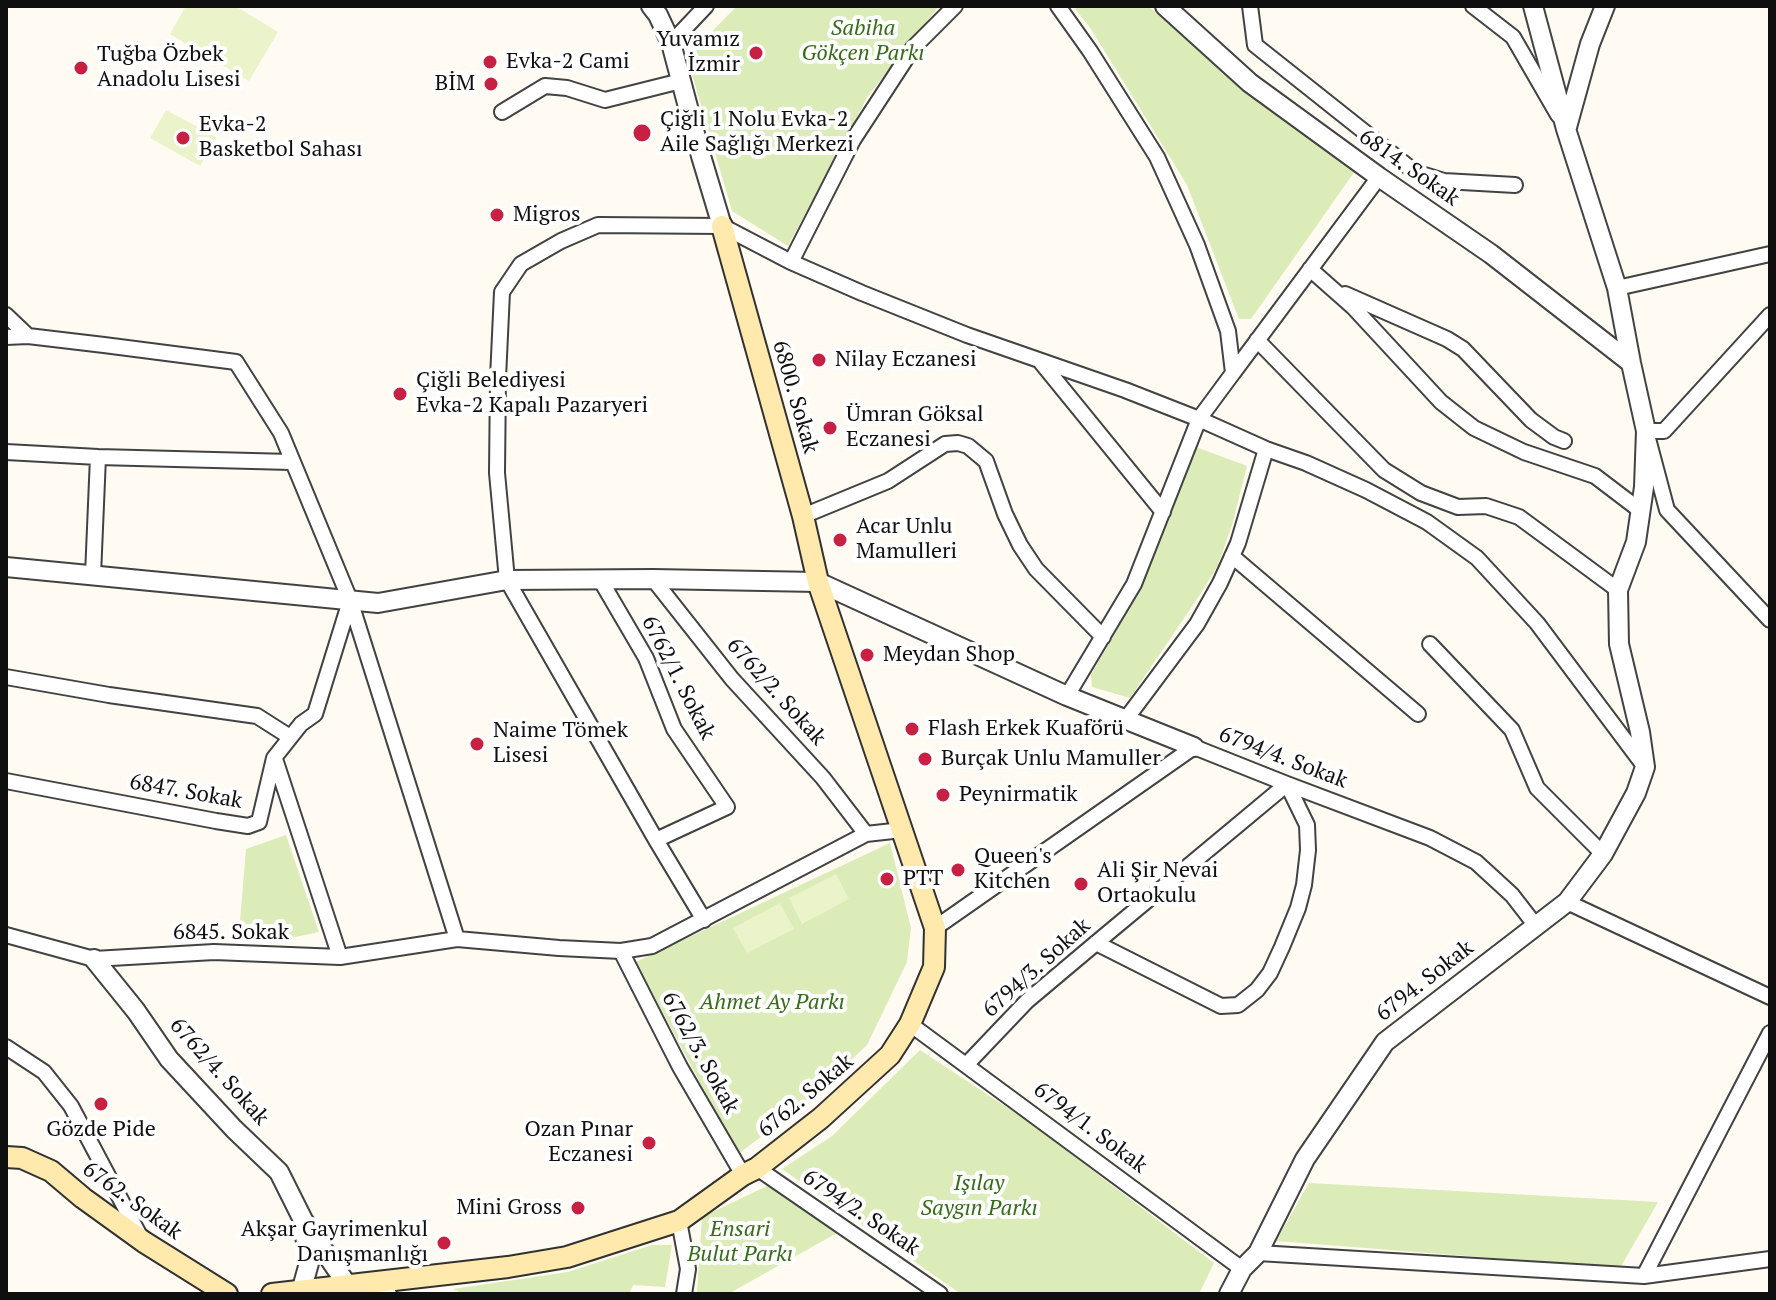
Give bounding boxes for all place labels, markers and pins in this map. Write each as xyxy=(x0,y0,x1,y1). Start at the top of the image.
place label: Yuvamız İzmir xyxy=(656,27,740,78)
place label: Tuğba Özbek Anadolu Lisesi xyxy=(97,42,241,94)
marker: Yuvamız İzmir xyxy=(747,44,765,62)
place label: Evka-2 Cami xyxy=(506,49,630,75)
marker: Evka-2 Cami xyxy=(481,53,499,71)
marker: Tuğba Özbek Anadolu Lisesi xyxy=(72,59,90,77)
place label: BİM xyxy=(435,71,475,97)
marker: BİM xyxy=(482,75,500,93)
place label: Çiğli 1 Nolu Evka-2 Aile Sağlığı Merkezi xyxy=(660,107,854,158)
place label: Evka-2 Basketbol Sahası xyxy=(199,112,363,164)
marker: Çiğli 1 Nolu Evka-2 Aile Sağlığı Merkezi xyxy=(631,122,653,144)
marker: Evka-2 Basketbol Sahası xyxy=(174,129,192,147)
place label: Migros xyxy=(513,202,580,228)
marker: Migros xyxy=(488,206,506,224)
place label: Nilay Eczanesi xyxy=(835,347,977,373)
marker: Nilay Eczanesi xyxy=(810,351,828,369)
place label: Çiğli Belediyesi Evka-2 Kapalı Pazaryeri xyxy=(416,368,648,420)
marker: Çiğli Belediyesi Evka-2 Kapalı Pazaryeri xyxy=(391,385,409,403)
place label: Ümran Göksal Eczanesi xyxy=(846,402,984,454)
marker: Ümran Göksal Eczanesi xyxy=(821,419,839,437)
place label: Acar Unlu Mamulleri xyxy=(856,514,957,566)
marker: Acar Unlu Mamulleri xyxy=(831,531,849,549)
place label: Meydan Shop xyxy=(883,642,1015,668)
marker: Meydan Shop xyxy=(858,646,876,664)
place label: Flash Erkek Kuaförü xyxy=(928,716,1124,742)
place label: Naime Tömek Lisesi xyxy=(493,718,628,770)
marker: Flash Erkek Kuaförü xyxy=(903,720,921,738)
marker: Naime Tömek Lisesi xyxy=(468,735,486,753)
place label: Burçak Unlu Mamuller xyxy=(941,746,1161,772)
marker: Burçak Unlu Mamuller xyxy=(916,750,934,768)
place label: Peynirmatik xyxy=(959,782,1078,808)
marker: Peynirmatik xyxy=(934,786,952,804)
place label: Queen's Kitchen xyxy=(974,844,1052,896)
place label: Ali Şir Nevai Ortaokulu xyxy=(1097,858,1218,910)
marker: Queen's Kitchen xyxy=(949,861,967,879)
place label: PTT xyxy=(903,866,943,892)
marker: PTT xyxy=(878,870,896,888)
marker: Ali Şir Nevai Ortaokulu xyxy=(1072,875,1090,893)
marker: Gözde Pide xyxy=(92,1095,110,1113)
place label: Gözde Pide xyxy=(46,1117,156,1143)
place label: Ozan Pınar Eczanesi xyxy=(524,1117,633,1168)
marker: Ozan Pınar Eczanesi xyxy=(640,1134,658,1152)
place label: Mini Gross xyxy=(456,1195,562,1221)
marker: Mini Gross xyxy=(569,1199,587,1217)
place label: Akşar Gayrimenkul Danışmanlığı xyxy=(241,1217,428,1268)
marker: Akşar Gayrimenkul Danışmanlığı xyxy=(435,1234,453,1252)

